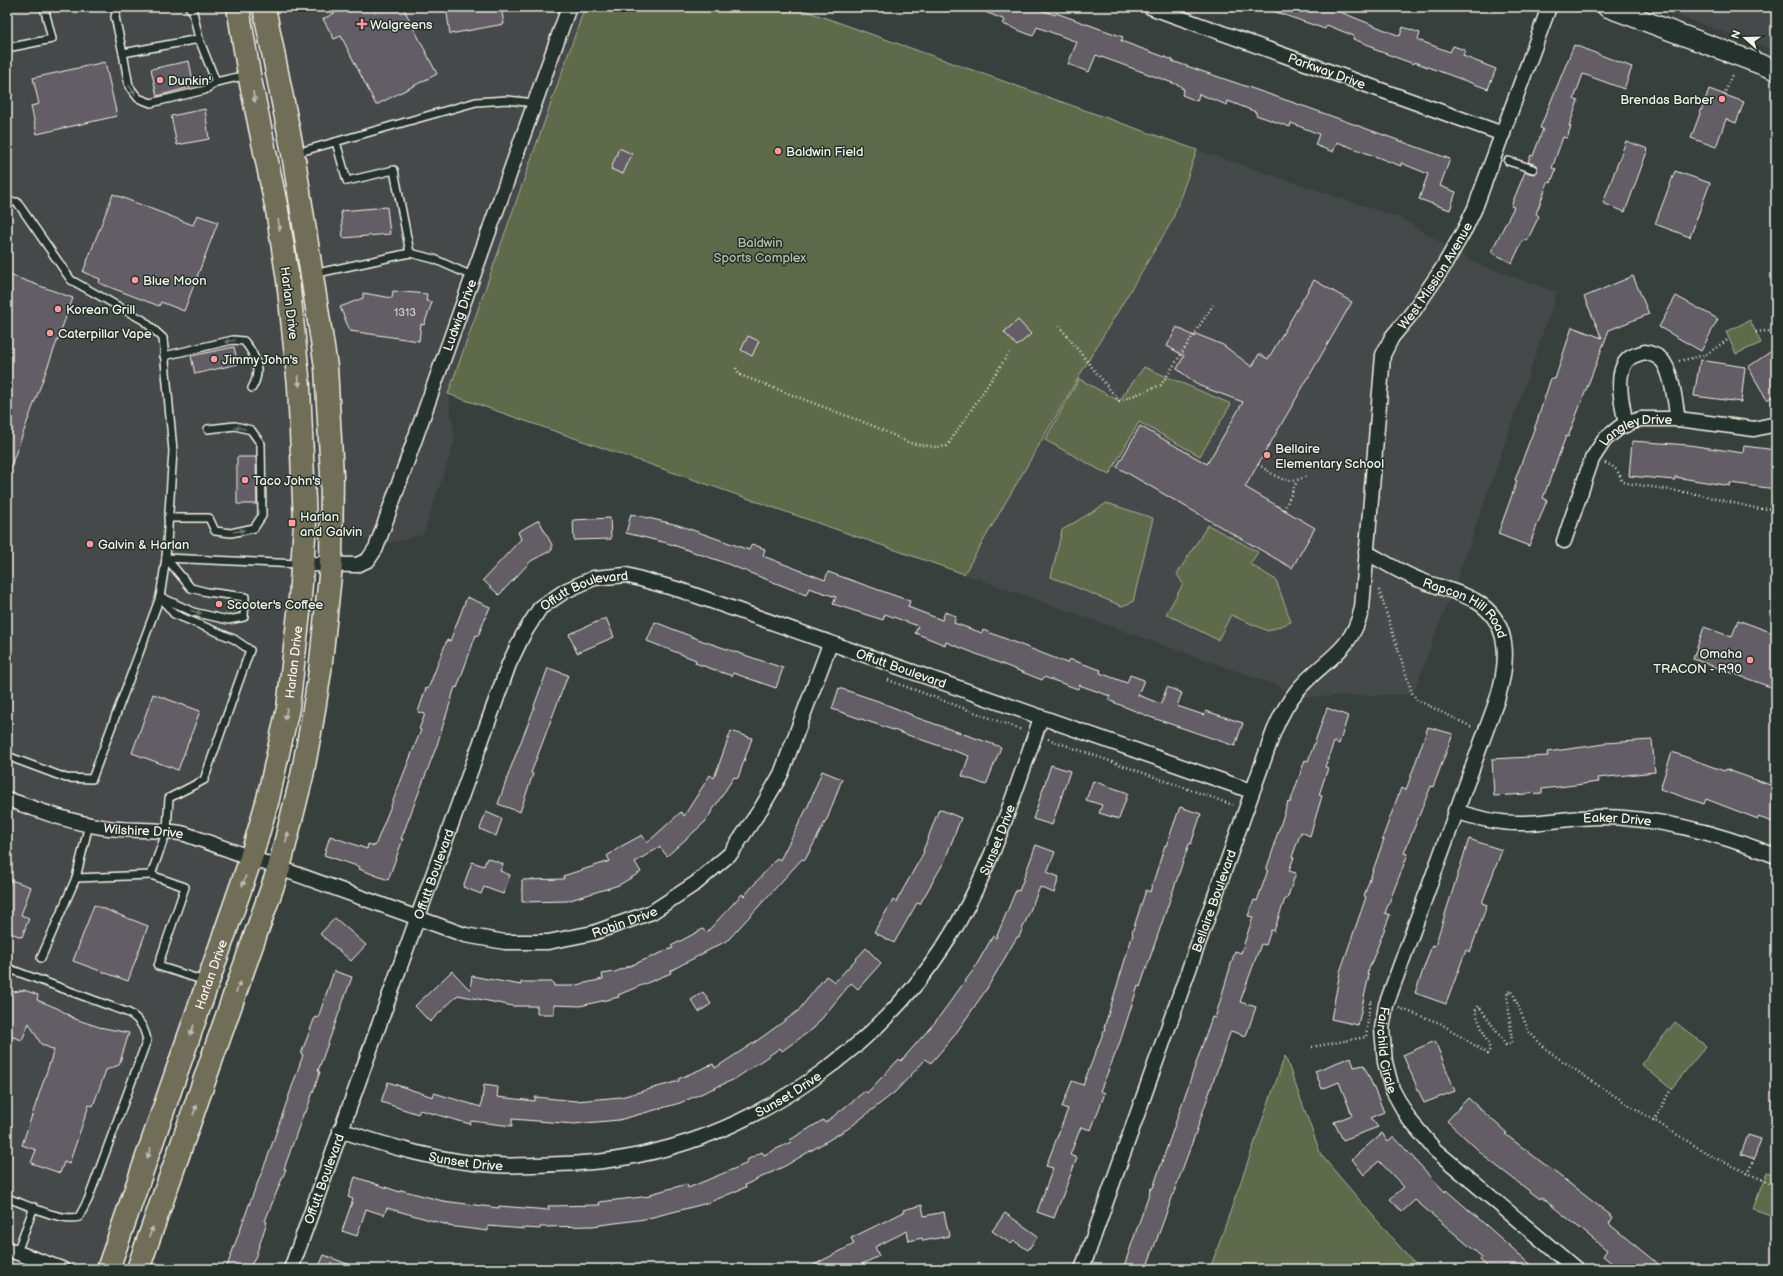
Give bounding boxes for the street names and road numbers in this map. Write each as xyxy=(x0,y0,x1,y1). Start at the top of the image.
street label: Parkway Drive xyxy=(1286,50,1368,93)
street label: West Mission Avenue xyxy=(1395,220,1476,333)
street label: Harlan Drive xyxy=(277,266,301,341)
street label: Ludwig Drive xyxy=(440,277,480,353)
street label: Langley Drive xyxy=(1596,412,1672,449)
street label: Offutt Boulevard xyxy=(537,568,629,615)
street label: Rapcon Hill Road xyxy=(1420,575,1510,640)
street label: Harlan Drive xyxy=(282,625,307,699)
street label: Offutt Boulevard xyxy=(854,646,948,692)
street label: Sunset Drive xyxy=(977,802,1019,878)
street label: Eaker Drive xyxy=(1583,810,1653,830)
street label: Wilshire Drive xyxy=(103,820,185,843)
street label: Offutt Boulevard xyxy=(411,827,458,921)
street label: Bellaire Boulevard xyxy=(1189,848,1240,954)
street label: Robin Drive xyxy=(590,903,661,942)
street label: Harlan Drive xyxy=(192,937,231,1012)
street label: Fairchild Circle xyxy=(1373,1005,1400,1097)
street label: Sunset Drive xyxy=(753,1068,825,1121)
street label: Offutt Boulevard xyxy=(301,1132,348,1226)
street label: Sunset Drive xyxy=(427,1149,504,1174)

